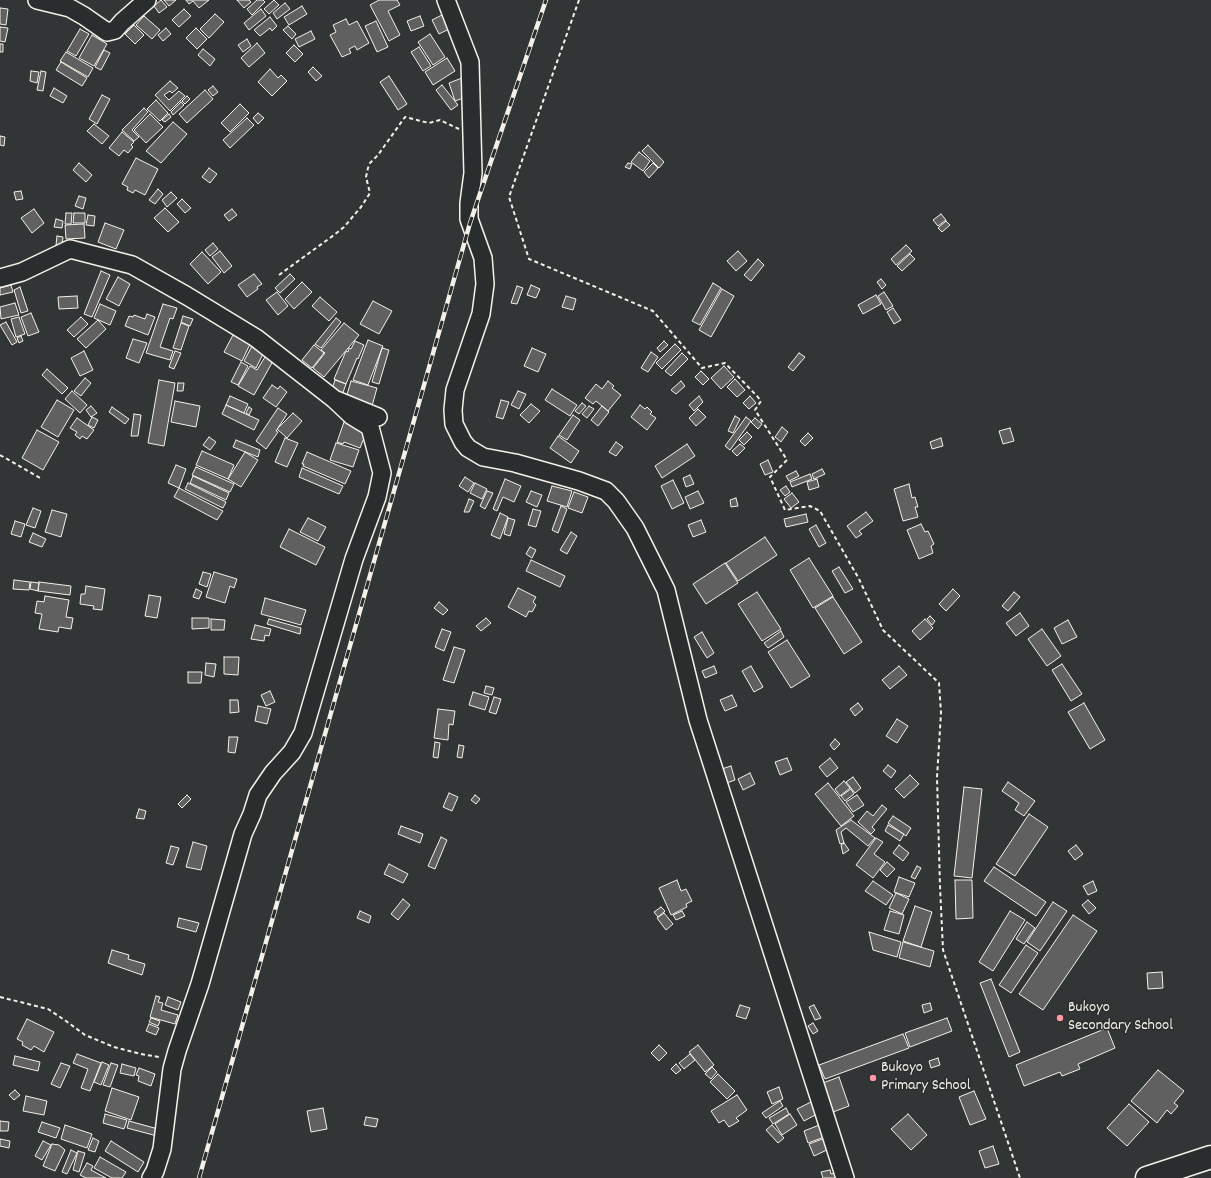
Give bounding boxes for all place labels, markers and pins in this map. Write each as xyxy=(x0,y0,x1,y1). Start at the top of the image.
place label: Bukoyo Secondary School xyxy=(1068,999,1173,1037)
marker: Bukoyo Secondary School xyxy=(1055,1013,1065,1023)
place label: Bukoyo Primary School xyxy=(881,1059,971,1097)
marker: Bukoyo Primary School xyxy=(868,1073,878,1083)

